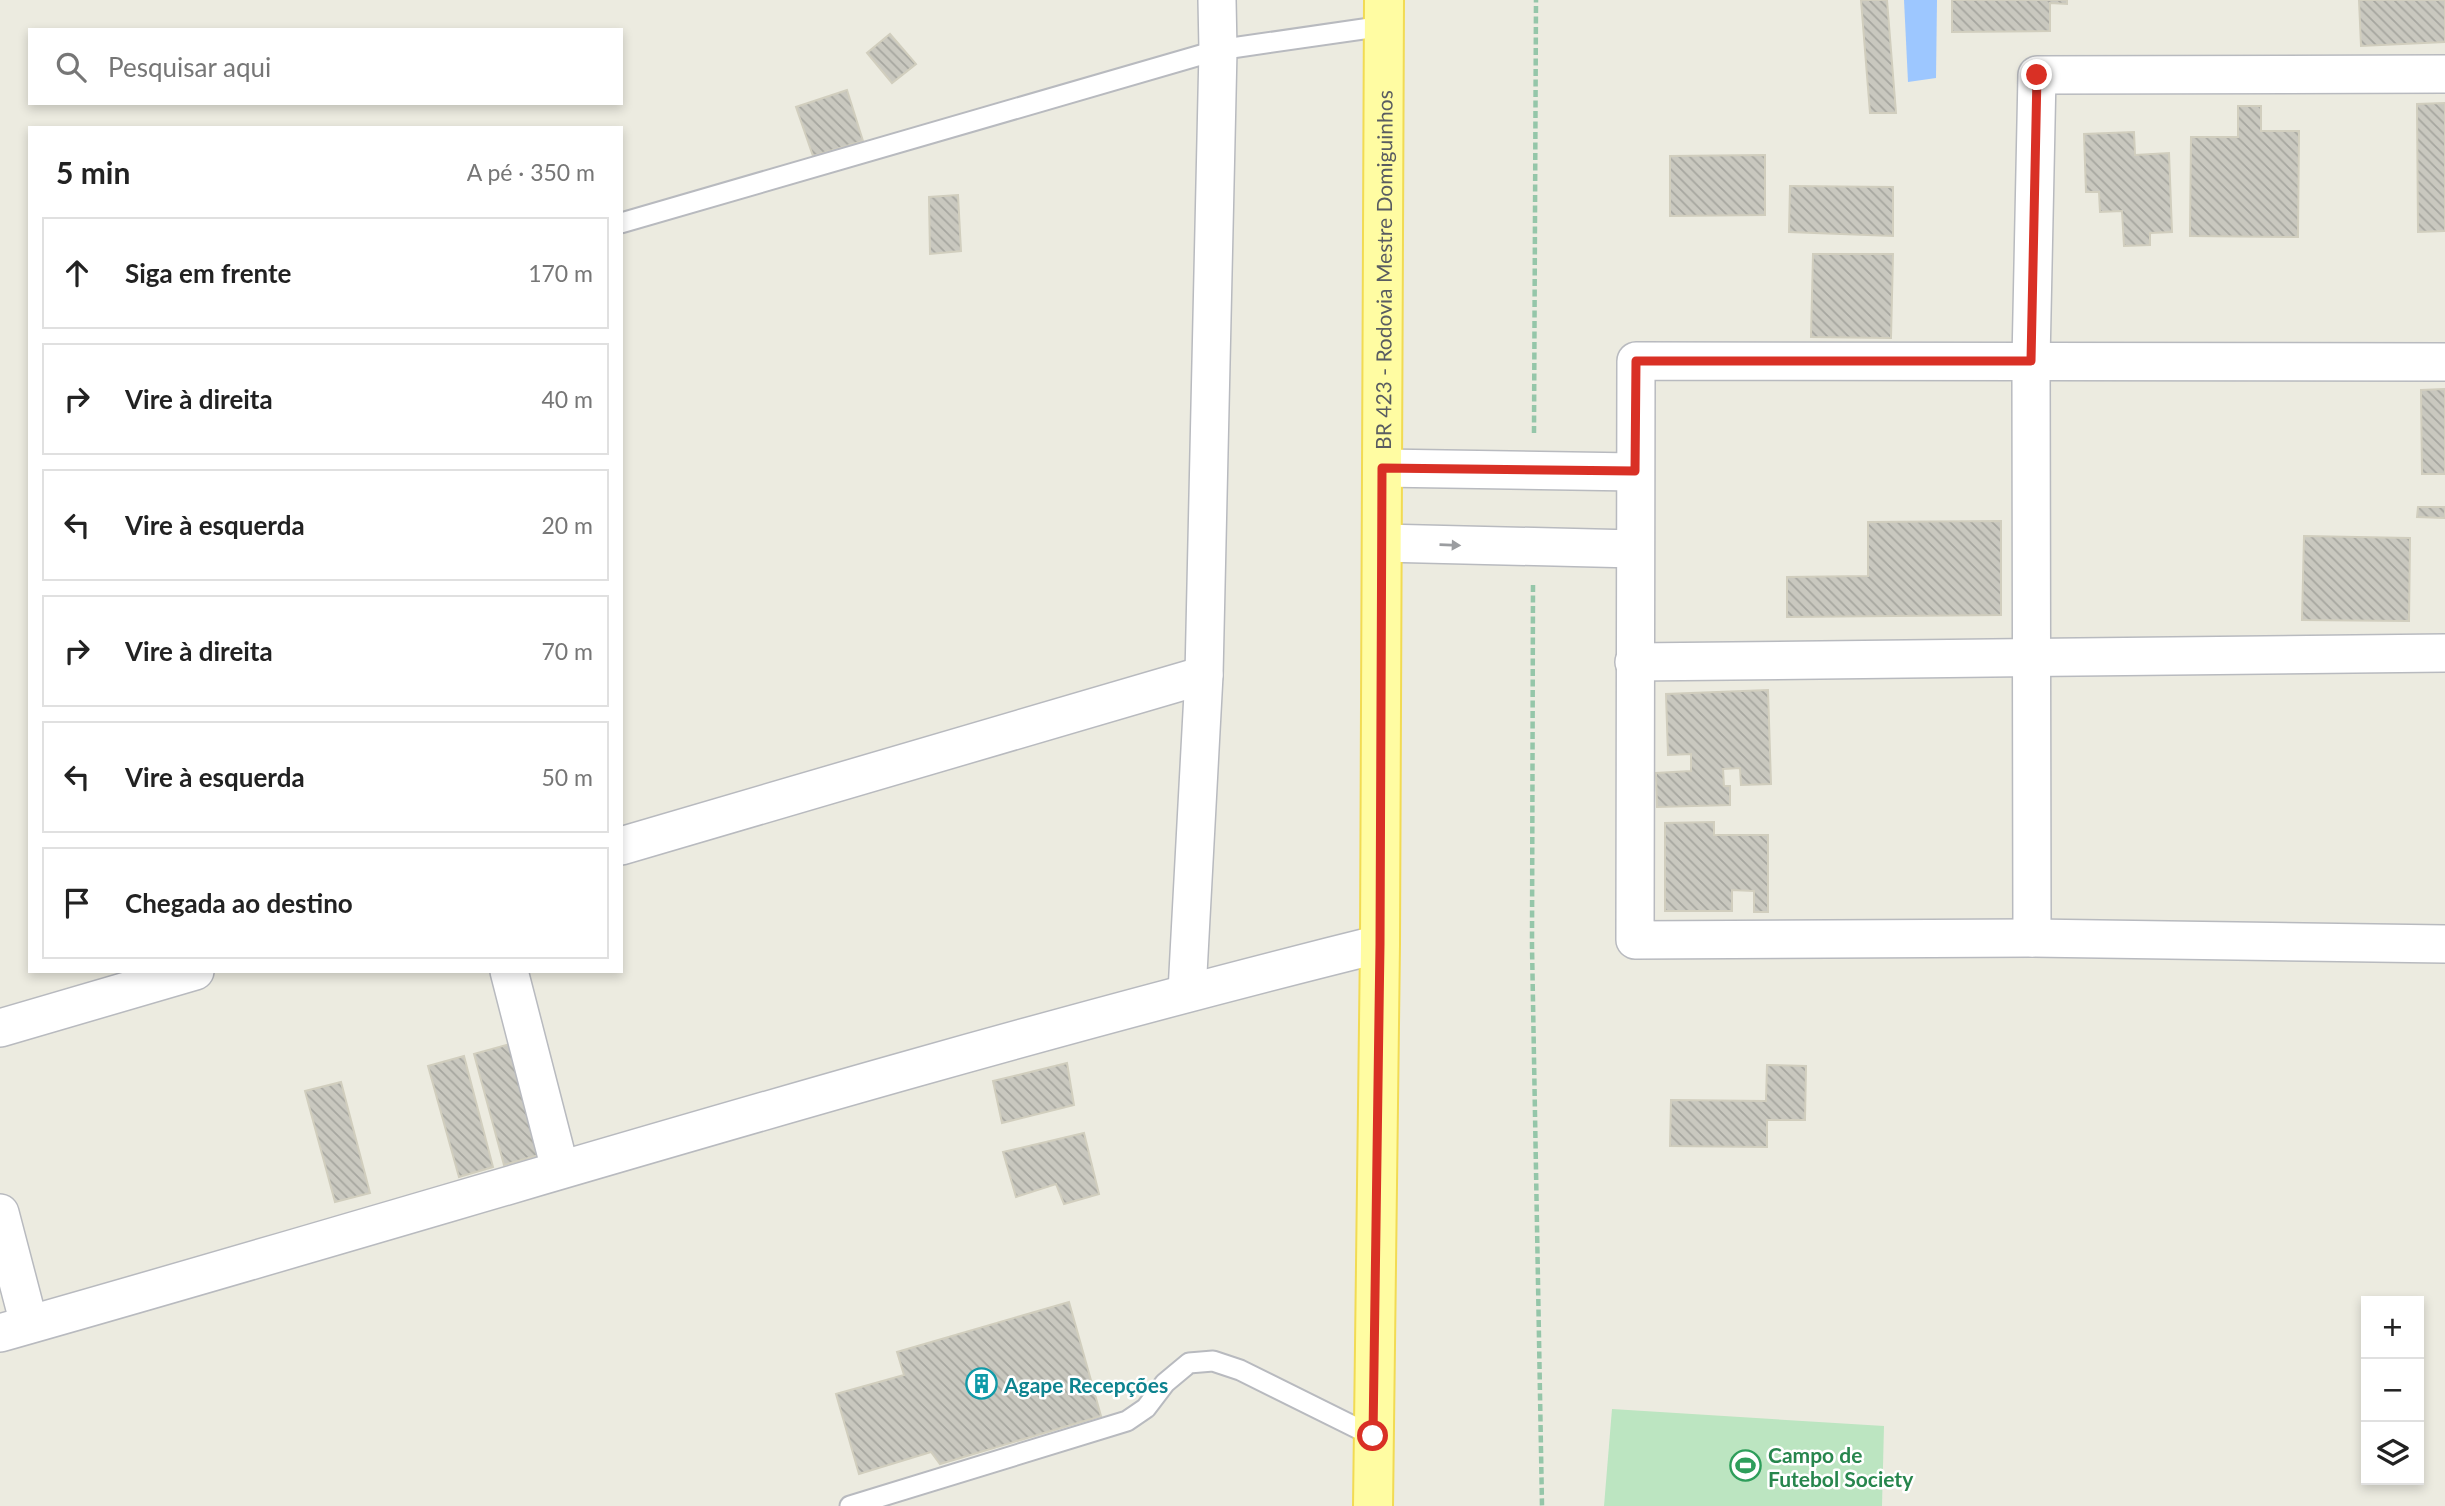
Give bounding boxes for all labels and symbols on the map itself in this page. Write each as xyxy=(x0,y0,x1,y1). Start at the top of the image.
route end xyxy=(2021,59,2052,90)
street label: BR 423 - Rodovia Mestre Domiguinhos xyxy=(1370,90,1396,450)
one-way arrow xyxy=(1439,539,1461,550)
building icon: Agape Recepções xyxy=(964,1367,998,1401)
place label: Agape Recepções xyxy=(1003,1372,1168,1397)
route start xyxy=(1357,1420,1388,1451)
place label: Campo de Futebol Society xyxy=(1768,1442,1914,1491)
sports icon: Campo de Futebol Society xyxy=(1728,1449,1762,1483)

